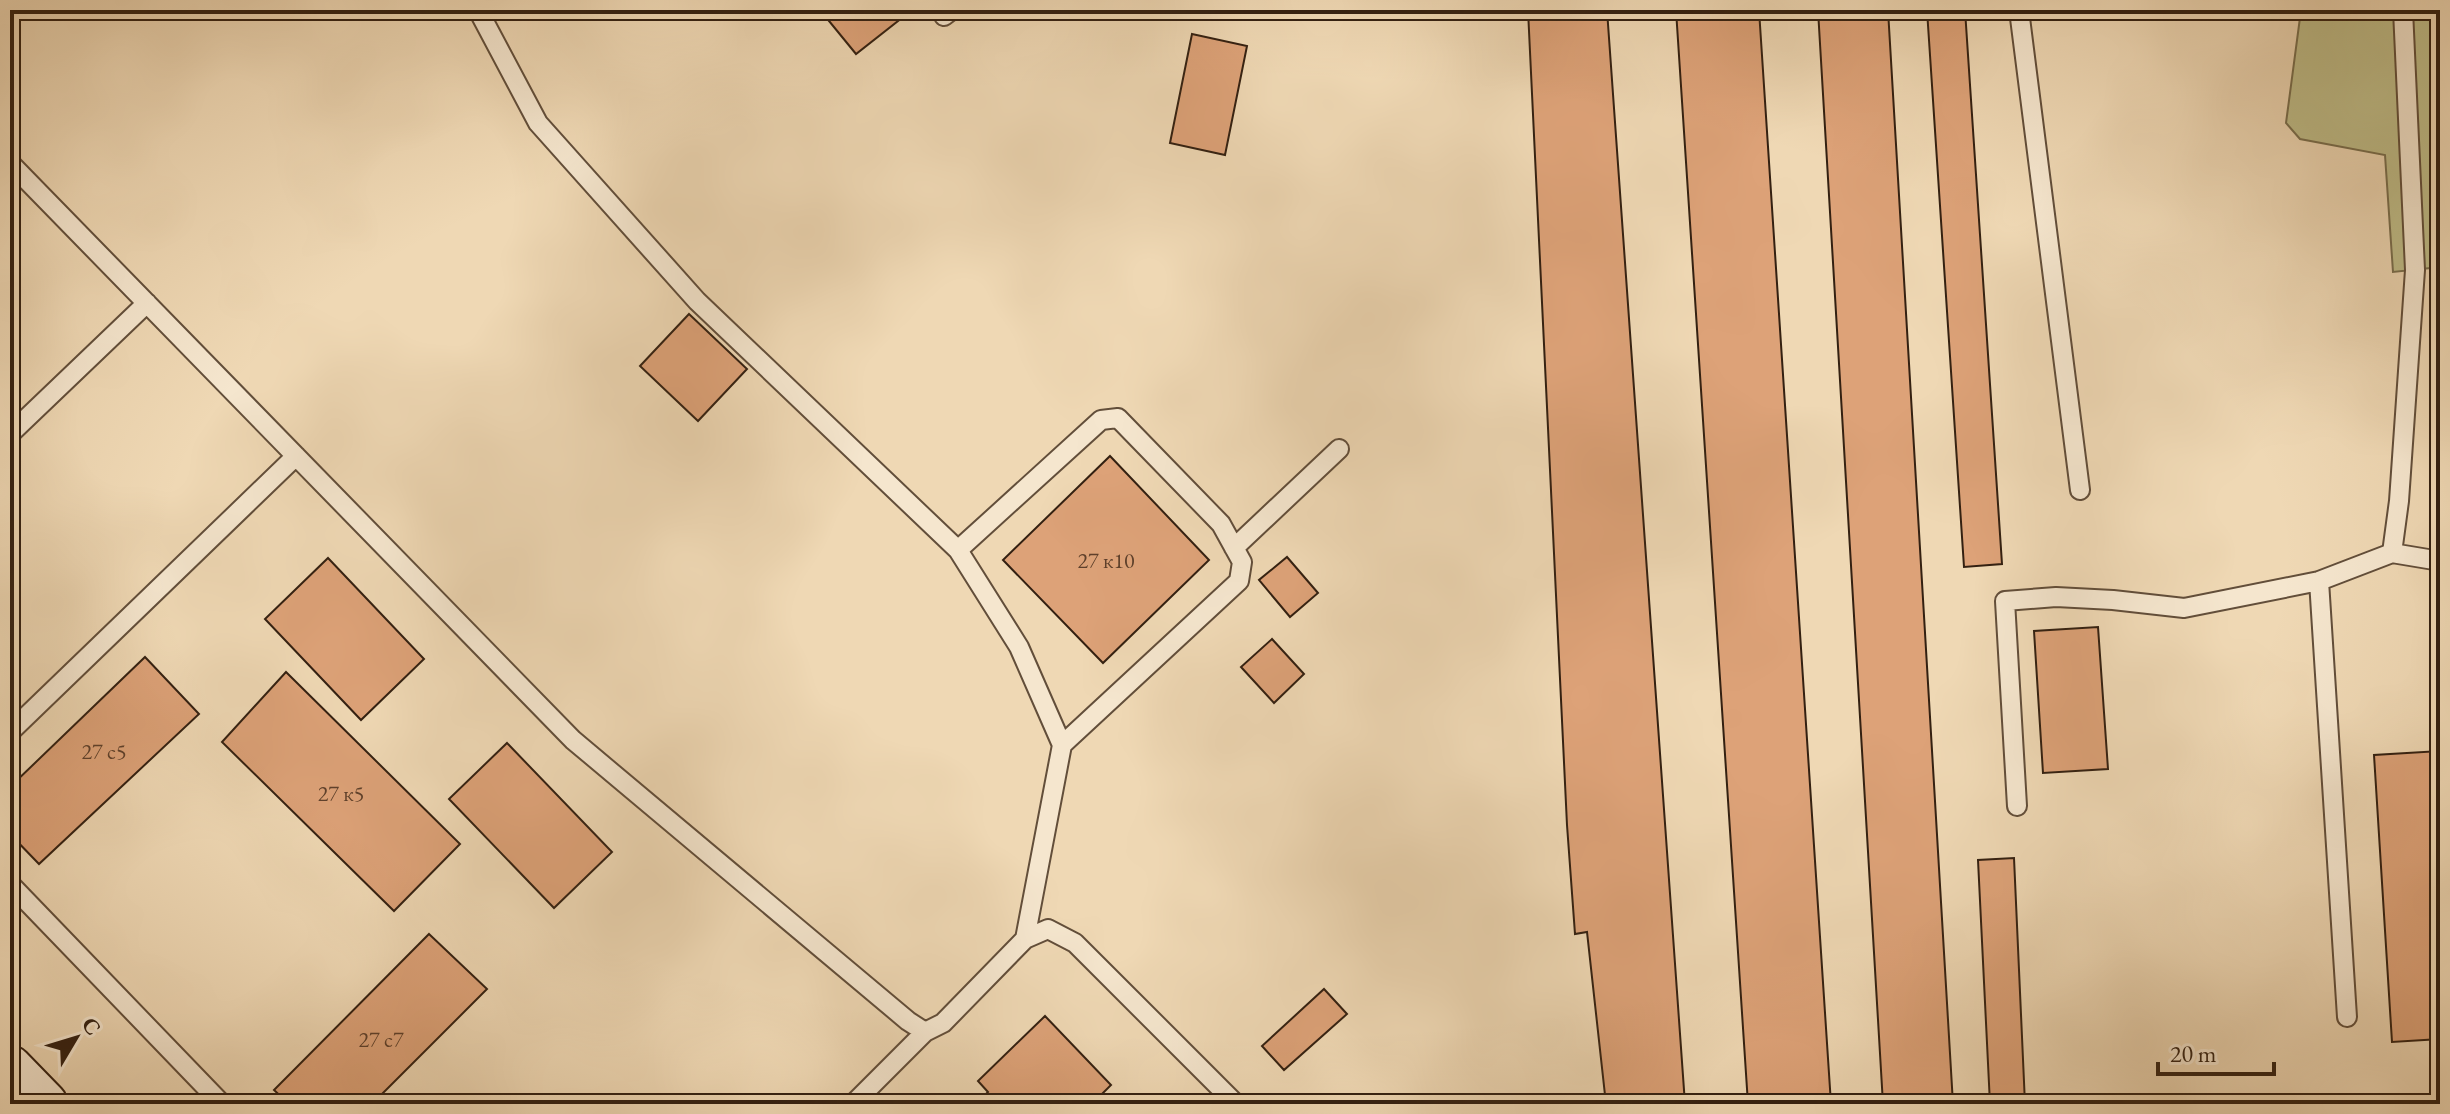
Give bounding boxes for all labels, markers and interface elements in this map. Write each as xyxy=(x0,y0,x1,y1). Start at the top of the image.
house number: 27 к10 xyxy=(1077,546,1135,575)
house number: 27 с5 xyxy=(81,737,127,766)
house number: 27 к5 xyxy=(318,779,364,808)
north arrow xyxy=(36,998,116,1078)
text: С xyxy=(75,1011,108,1041)
house number: 27 с7 xyxy=(358,1025,404,1054)
scale bar xyxy=(2158,1026,2274,1076)
text: 20 m xyxy=(2170,1038,2217,1069)

